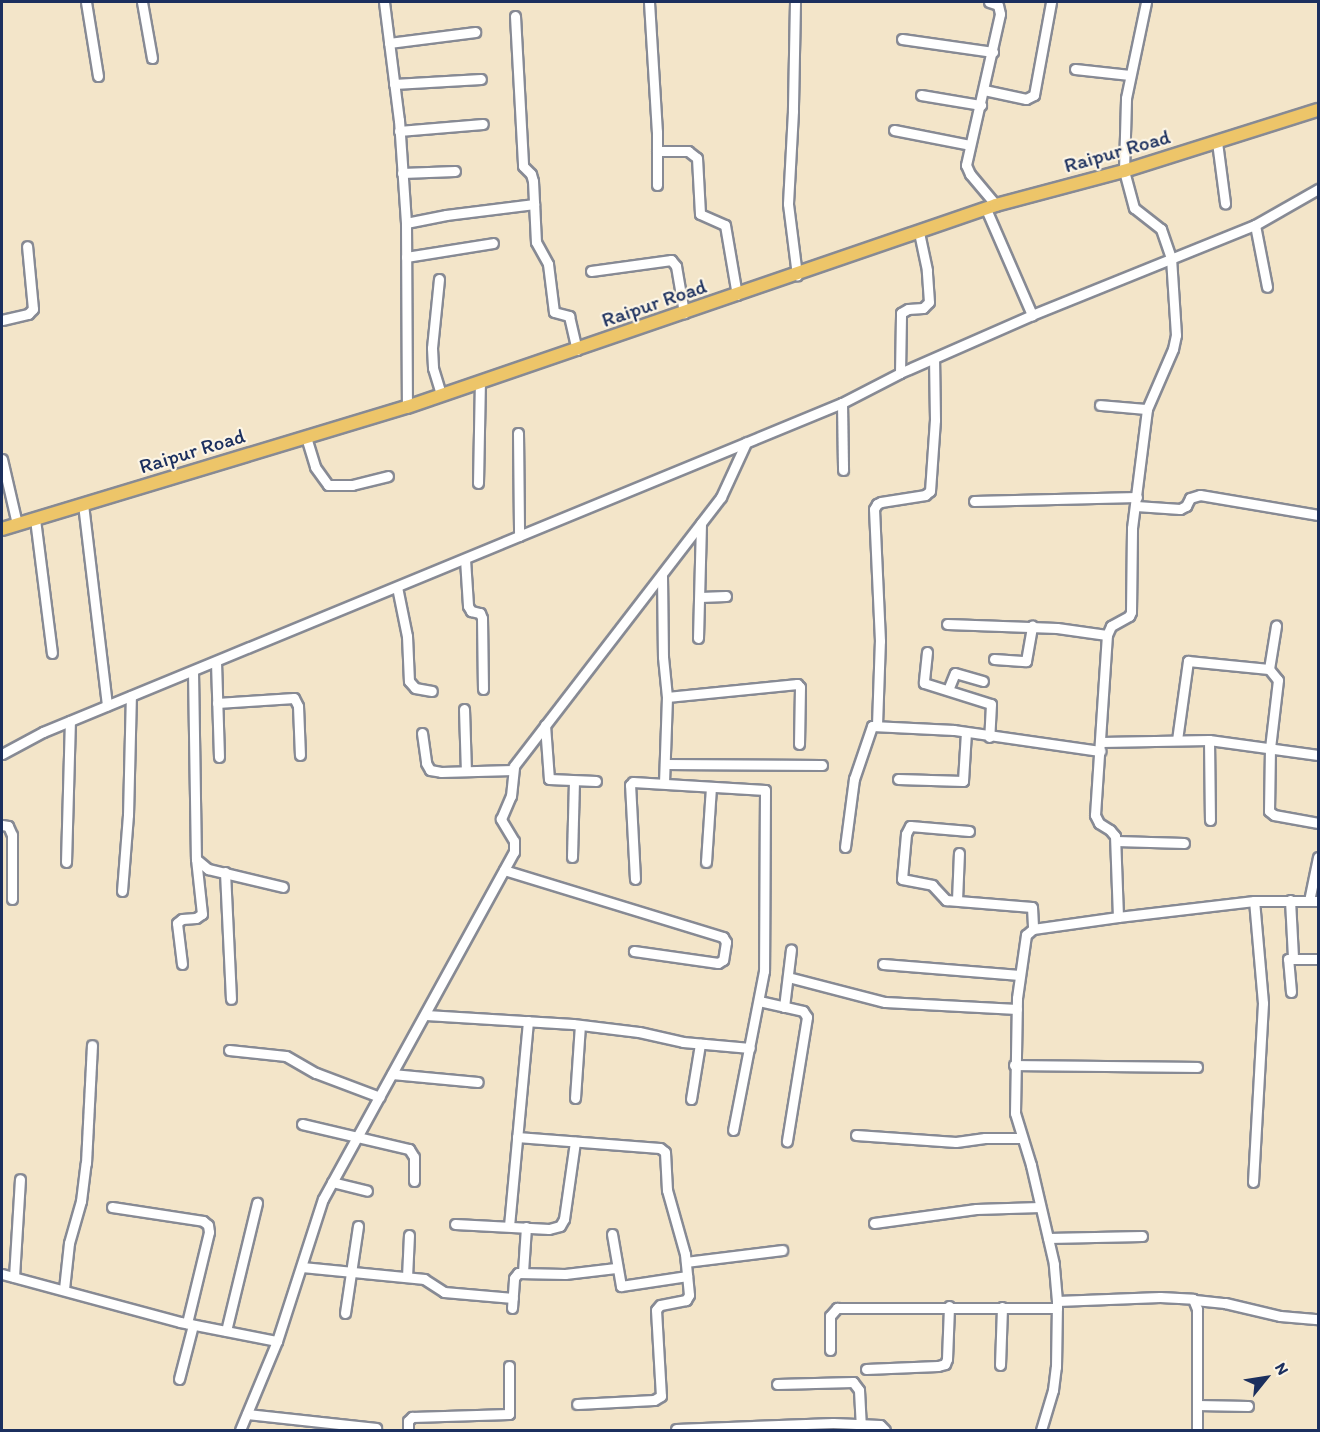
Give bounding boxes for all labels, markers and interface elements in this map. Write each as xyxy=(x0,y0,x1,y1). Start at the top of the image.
street label: Raipur Road xyxy=(1061,124,1173,178)
street label: Raipur Road xyxy=(598,273,710,333)
street label: Raipur Road xyxy=(136,423,248,479)
north arrow xyxy=(1236,1348,1296,1408)
text: N xyxy=(1271,1359,1293,1378)

